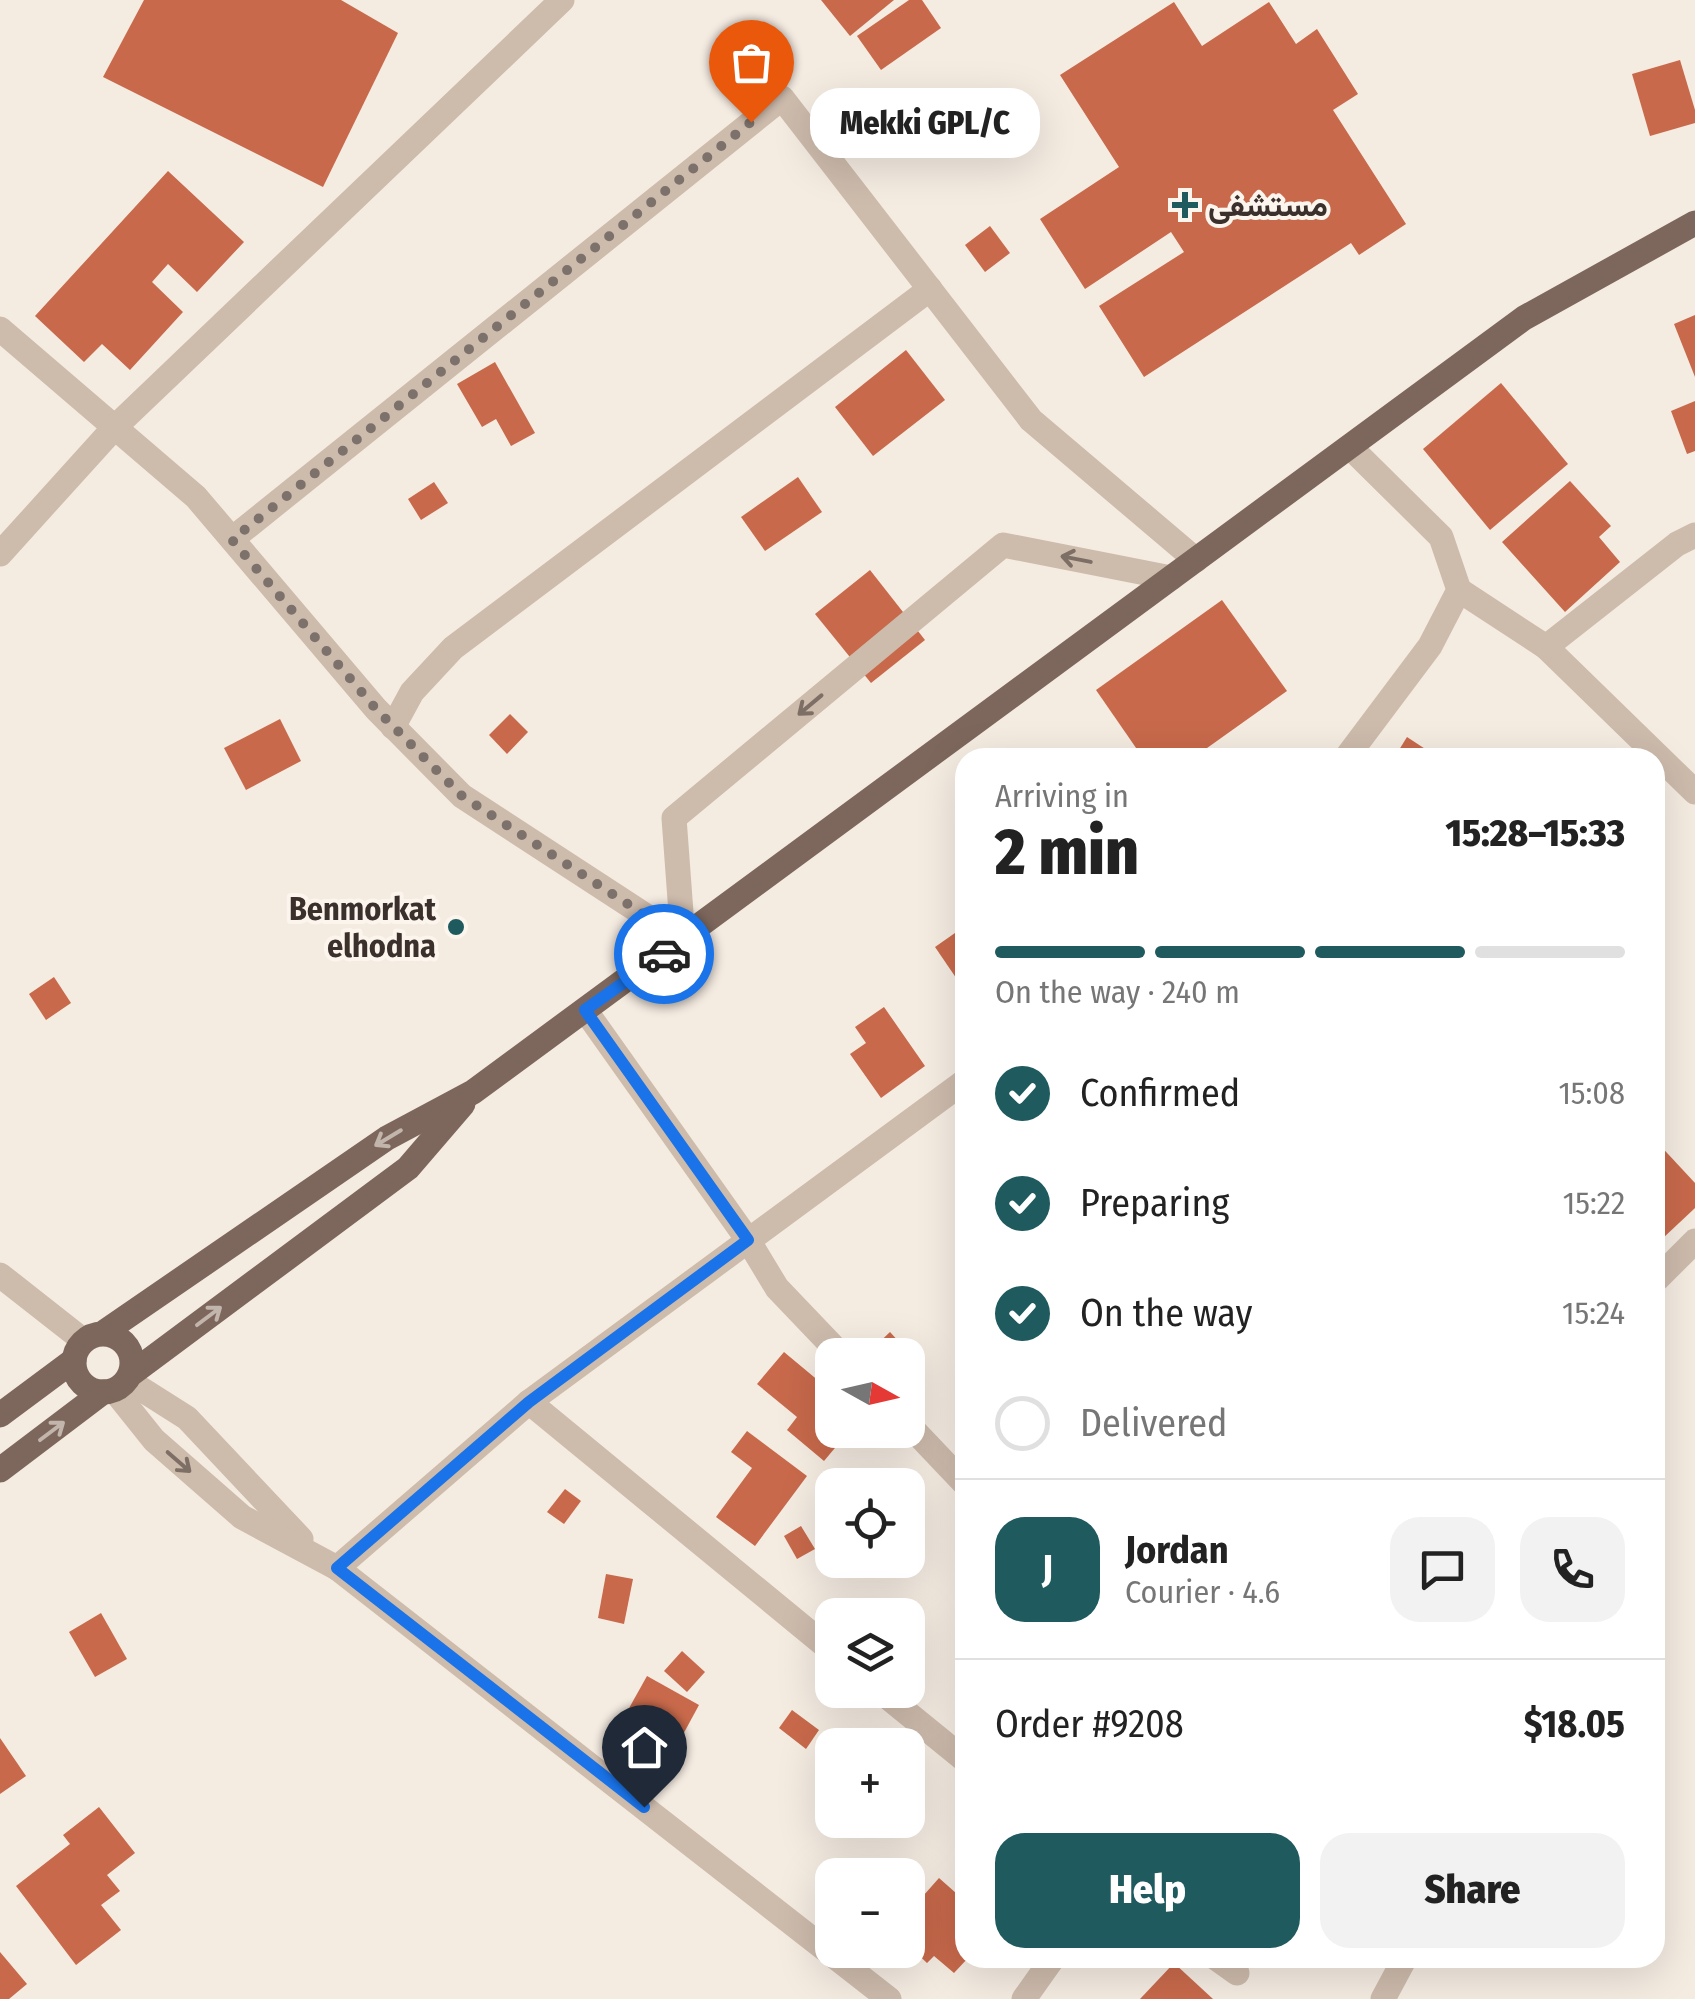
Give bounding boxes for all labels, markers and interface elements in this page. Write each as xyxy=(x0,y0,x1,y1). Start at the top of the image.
pin xyxy=(709,20,794,123)
icon: bag xyxy=(724,35,779,90)
callout: Mekki GPL/C xyxy=(811,87,1041,157)
text: Mekki GPL/C xyxy=(840,104,1010,142)
place label: مستشفى xyxy=(1208,186,1328,224)
marker: مستشفى xyxy=(1172,192,1198,218)
one-way arrow xyxy=(1060,549,1092,568)
one-way arrow xyxy=(798,693,823,716)
text: Arriving in xyxy=(995,777,1129,815)
text: 15:28–15:33 xyxy=(1446,810,1625,856)
text: 2 min xyxy=(995,813,1139,891)
place label: Benmorkat elhodna xyxy=(289,890,437,965)
courier xyxy=(614,904,714,1004)
marker: Benmorkat elhodna xyxy=(445,916,467,938)
icon: car xyxy=(637,927,692,982)
text: On the way · 240 m xyxy=(995,973,1240,1011)
icon: check xyxy=(995,1066,1050,1121)
text: Confirmed xyxy=(1080,1070,1240,1116)
text: 15:08 xyxy=(1558,1074,1625,1112)
one-way arrow xyxy=(374,1128,402,1148)
icon: check xyxy=(995,1176,1050,1231)
text: Preparing xyxy=(1080,1180,1229,1226)
text: 15:22 xyxy=(1563,1184,1625,1222)
icon: check xyxy=(995,1286,1050,1341)
text: On the way xyxy=(1080,1290,1252,1336)
text: 15:24 xyxy=(1562,1294,1625,1332)
one-way arrow xyxy=(195,1305,222,1326)
north arrow xyxy=(815,1338,925,1448)
map controls xyxy=(815,1338,925,1968)
text: Delivered xyxy=(1080,1400,1227,1446)
one-way arrow xyxy=(38,1421,65,1442)
one-way arrow xyxy=(166,1450,192,1472)
button: locate xyxy=(815,1468,925,1578)
button: chat xyxy=(1390,1517,1495,1622)
button: phone xyxy=(1520,1517,1625,1622)
text: Jordan xyxy=(1125,1527,1229,1573)
text: J xyxy=(1042,1546,1053,1592)
text: Courier · 4.6 xyxy=(1125,1573,1280,1611)
button: layers xyxy=(815,1598,925,1708)
text: Order #9208 xyxy=(995,1701,1184,1747)
text: $18.05 xyxy=(1524,1701,1625,1747)
pin xyxy=(602,1705,687,1808)
icon: home xyxy=(617,1720,672,1775)
button: + xyxy=(815,1728,925,1838)
button: Help xyxy=(995,1833,1300,1948)
button: Share xyxy=(1320,1833,1625,1948)
button: − xyxy=(815,1858,925,1968)

